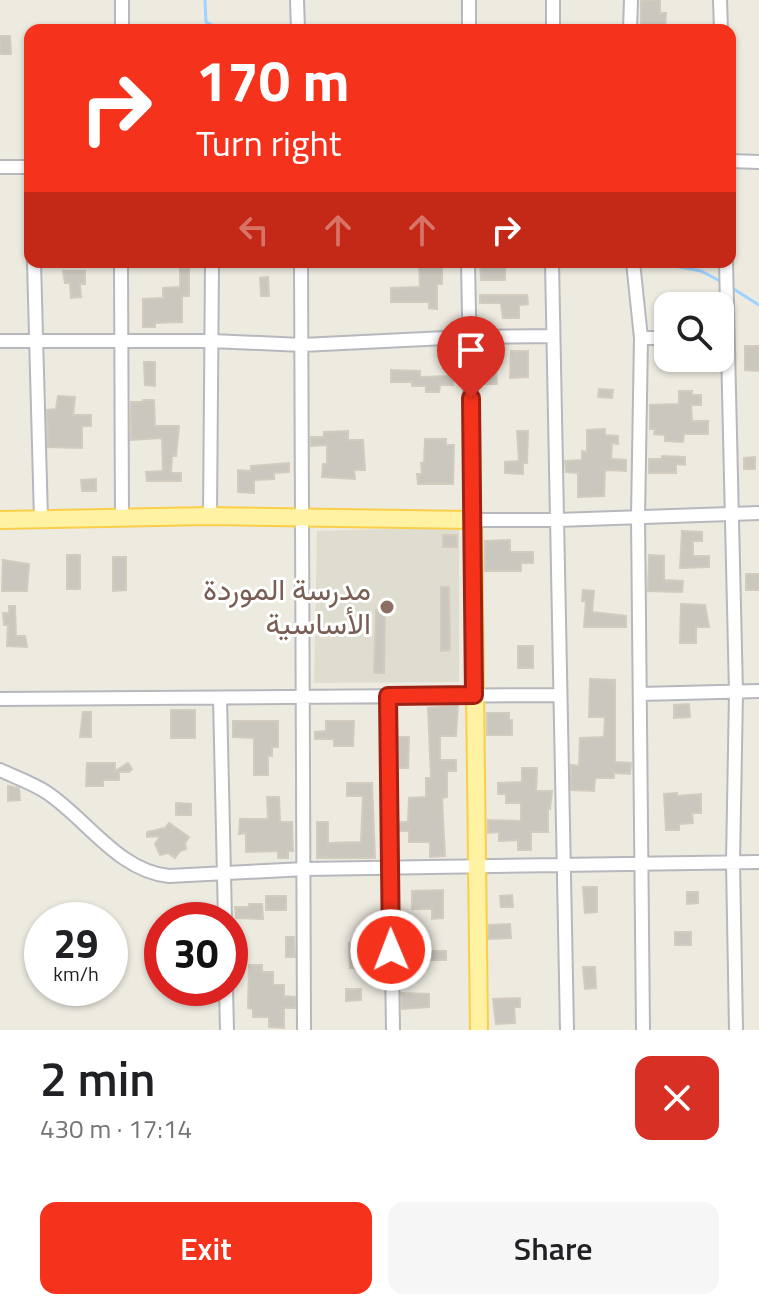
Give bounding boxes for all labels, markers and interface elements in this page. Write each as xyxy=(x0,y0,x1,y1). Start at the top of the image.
text: 170 m xyxy=(196,38,349,123)
icon: right xyxy=(64,56,168,160)
text: Turn right xyxy=(196,115,341,170)
icon: left xyxy=(232,208,276,252)
icon: ahead xyxy=(316,208,360,252)
icon: ahead xyxy=(400,208,444,252)
icon: right xyxy=(484,208,528,252)
map controls xyxy=(654,292,734,372)
button: search xyxy=(654,292,734,372)
pin xyxy=(437,316,505,398)
icon: arrive xyxy=(449,328,493,372)
place label: مدرسة الموردة الأساسية xyxy=(203,566,371,646)
marker: مدرسة الموردة الأساسية xyxy=(378,598,396,616)
speed limit sign: 30 xyxy=(144,902,248,1006)
position arrow xyxy=(349,908,433,992)
text: 29 xyxy=(54,913,98,974)
text: km/h xyxy=(53,958,99,989)
text: 2 min xyxy=(40,1042,155,1115)
button: close xyxy=(635,1056,719,1140)
text: 430 m · 17:14 xyxy=(40,1109,192,1148)
button: Exit xyxy=(40,1202,372,1294)
button: Share xyxy=(388,1202,719,1294)

